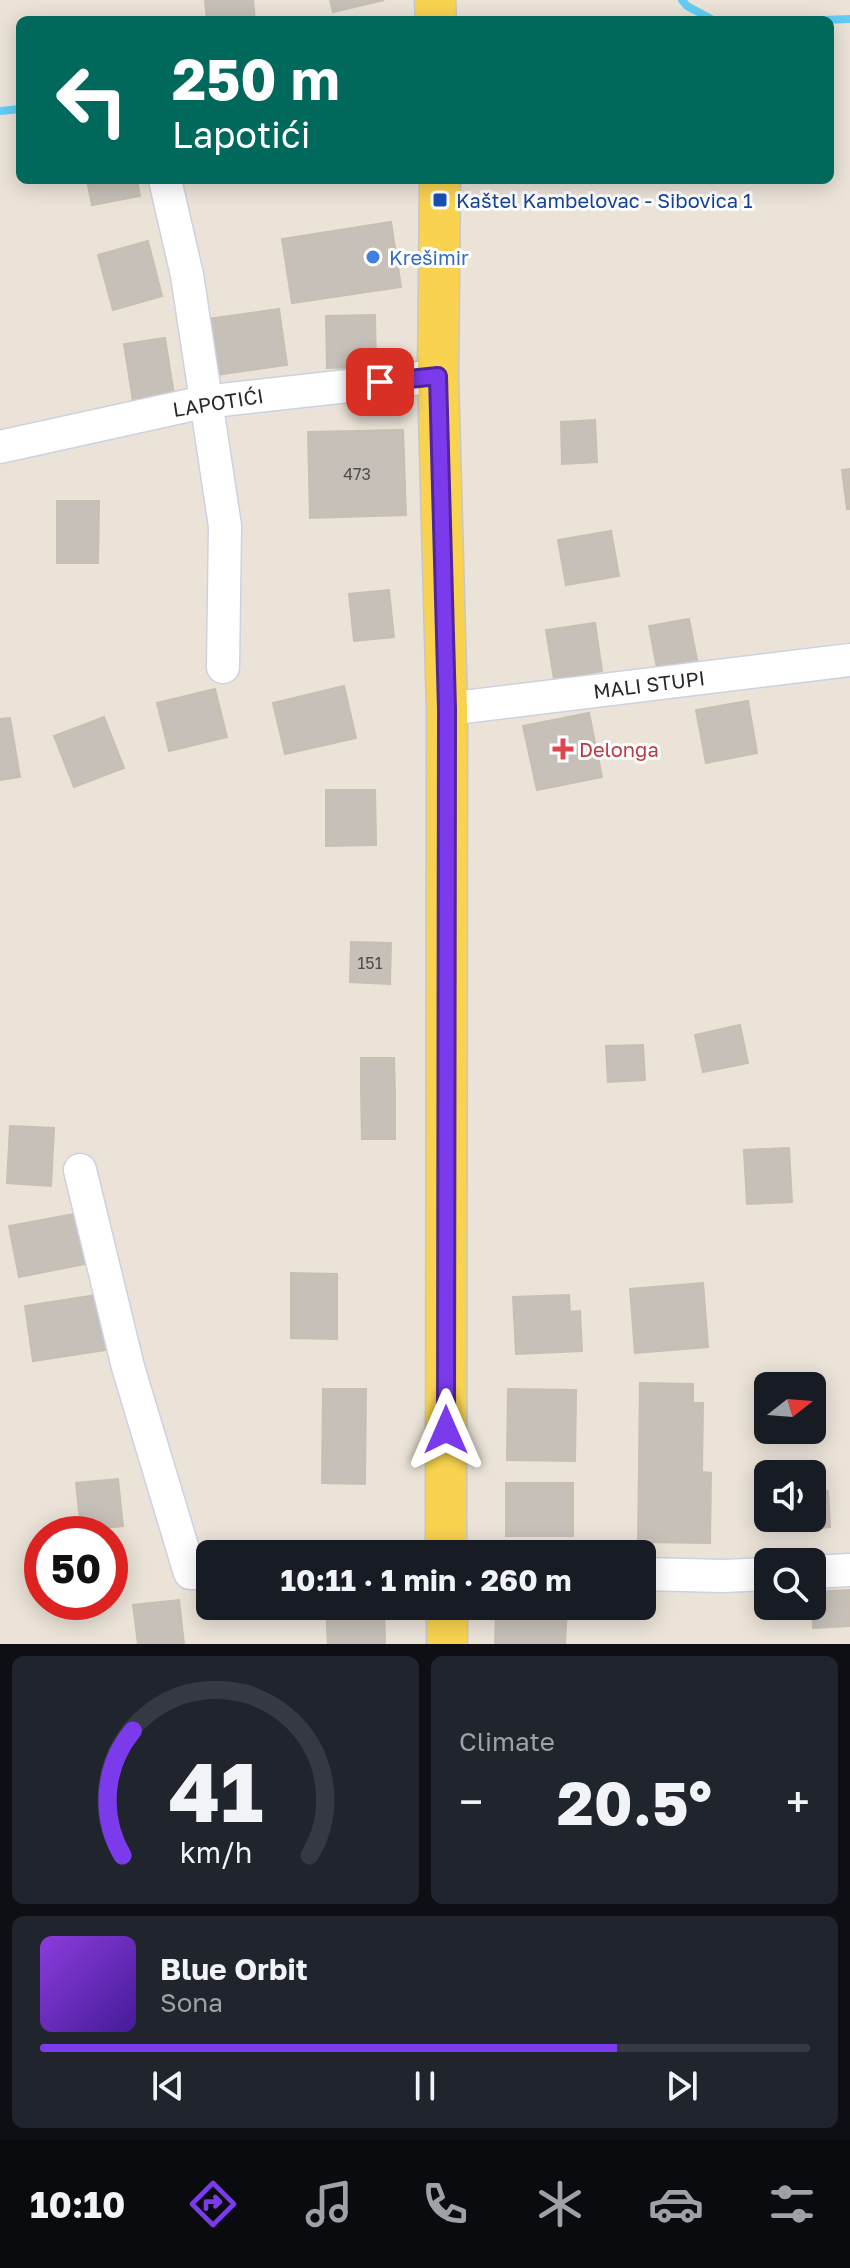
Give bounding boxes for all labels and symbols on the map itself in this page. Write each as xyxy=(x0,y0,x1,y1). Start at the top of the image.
place label: Kaštel Kambelovac - Sibovica 1 xyxy=(456,188,753,212)
marker: Kaštel Kambelovac - Sibovica 1 xyxy=(431,191,449,209)
place label: Krešimir xyxy=(389,245,469,269)
marker: Krešimir xyxy=(364,248,382,266)
pin xyxy=(346,348,414,416)
street label: LAPOTIĆI xyxy=(171,383,265,421)
house number: 473 xyxy=(343,464,371,484)
street label: MALI STUPI xyxy=(592,665,706,703)
place label: Delonga xyxy=(579,737,659,761)
marker: Delonga xyxy=(554,740,572,758)
house number: 151 xyxy=(358,953,383,973)
north arrow xyxy=(754,1372,826,1444)
position arrow xyxy=(404,1388,488,1472)
speed limit sign: 50 xyxy=(24,1516,128,1620)

